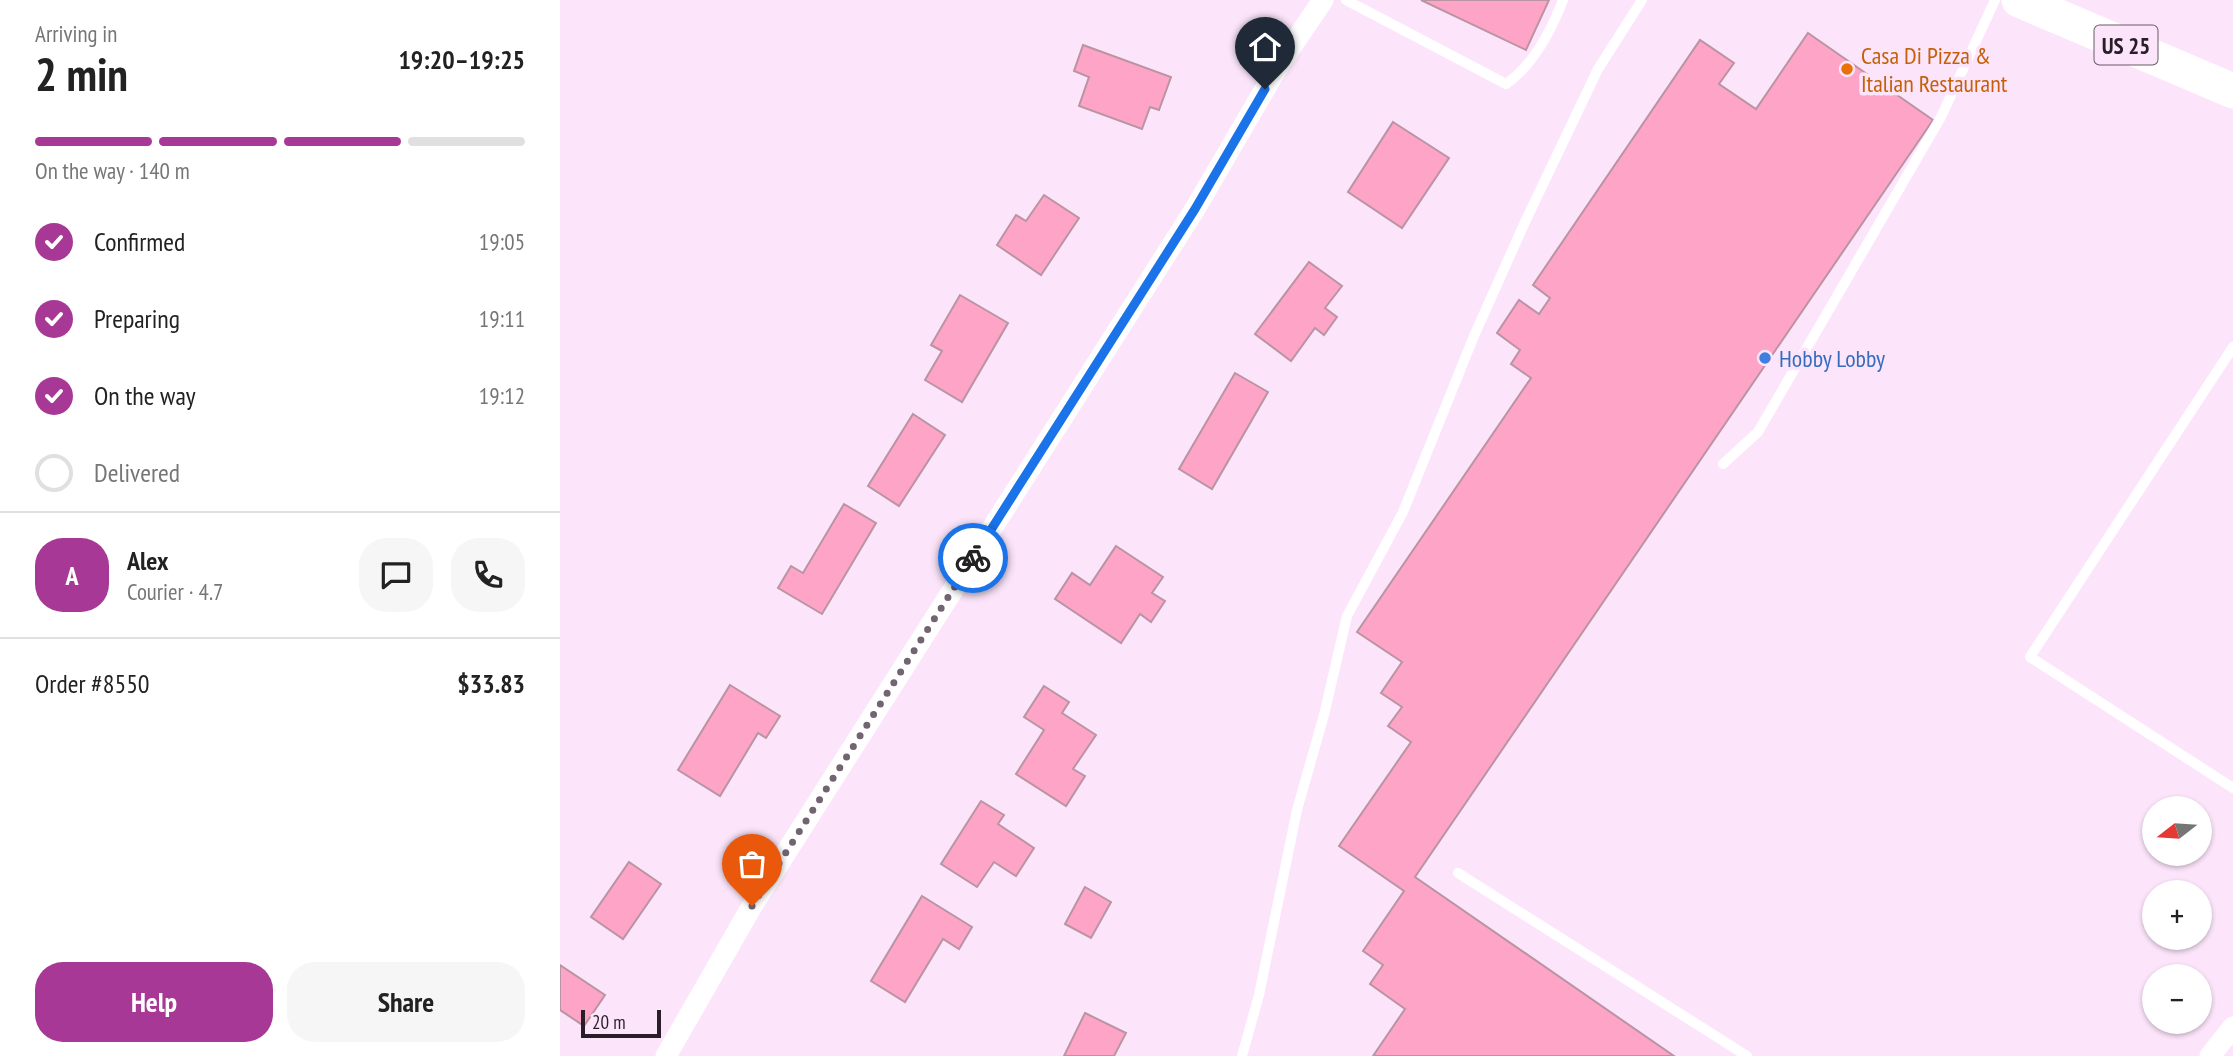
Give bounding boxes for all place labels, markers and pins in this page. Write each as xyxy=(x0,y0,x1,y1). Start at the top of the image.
pin xyxy=(1235,17,1295,89)
place label: Casa Di Pizza & Italian Restaurant xyxy=(1861,40,2008,99)
marker: Casa Di Pizza & Italian Restaurant xyxy=(1839,61,1855,77)
place label: Hobby Lobby xyxy=(1779,343,1885,374)
marker: Hobby Lobby xyxy=(1757,350,1773,366)
pin xyxy=(722,834,782,906)

